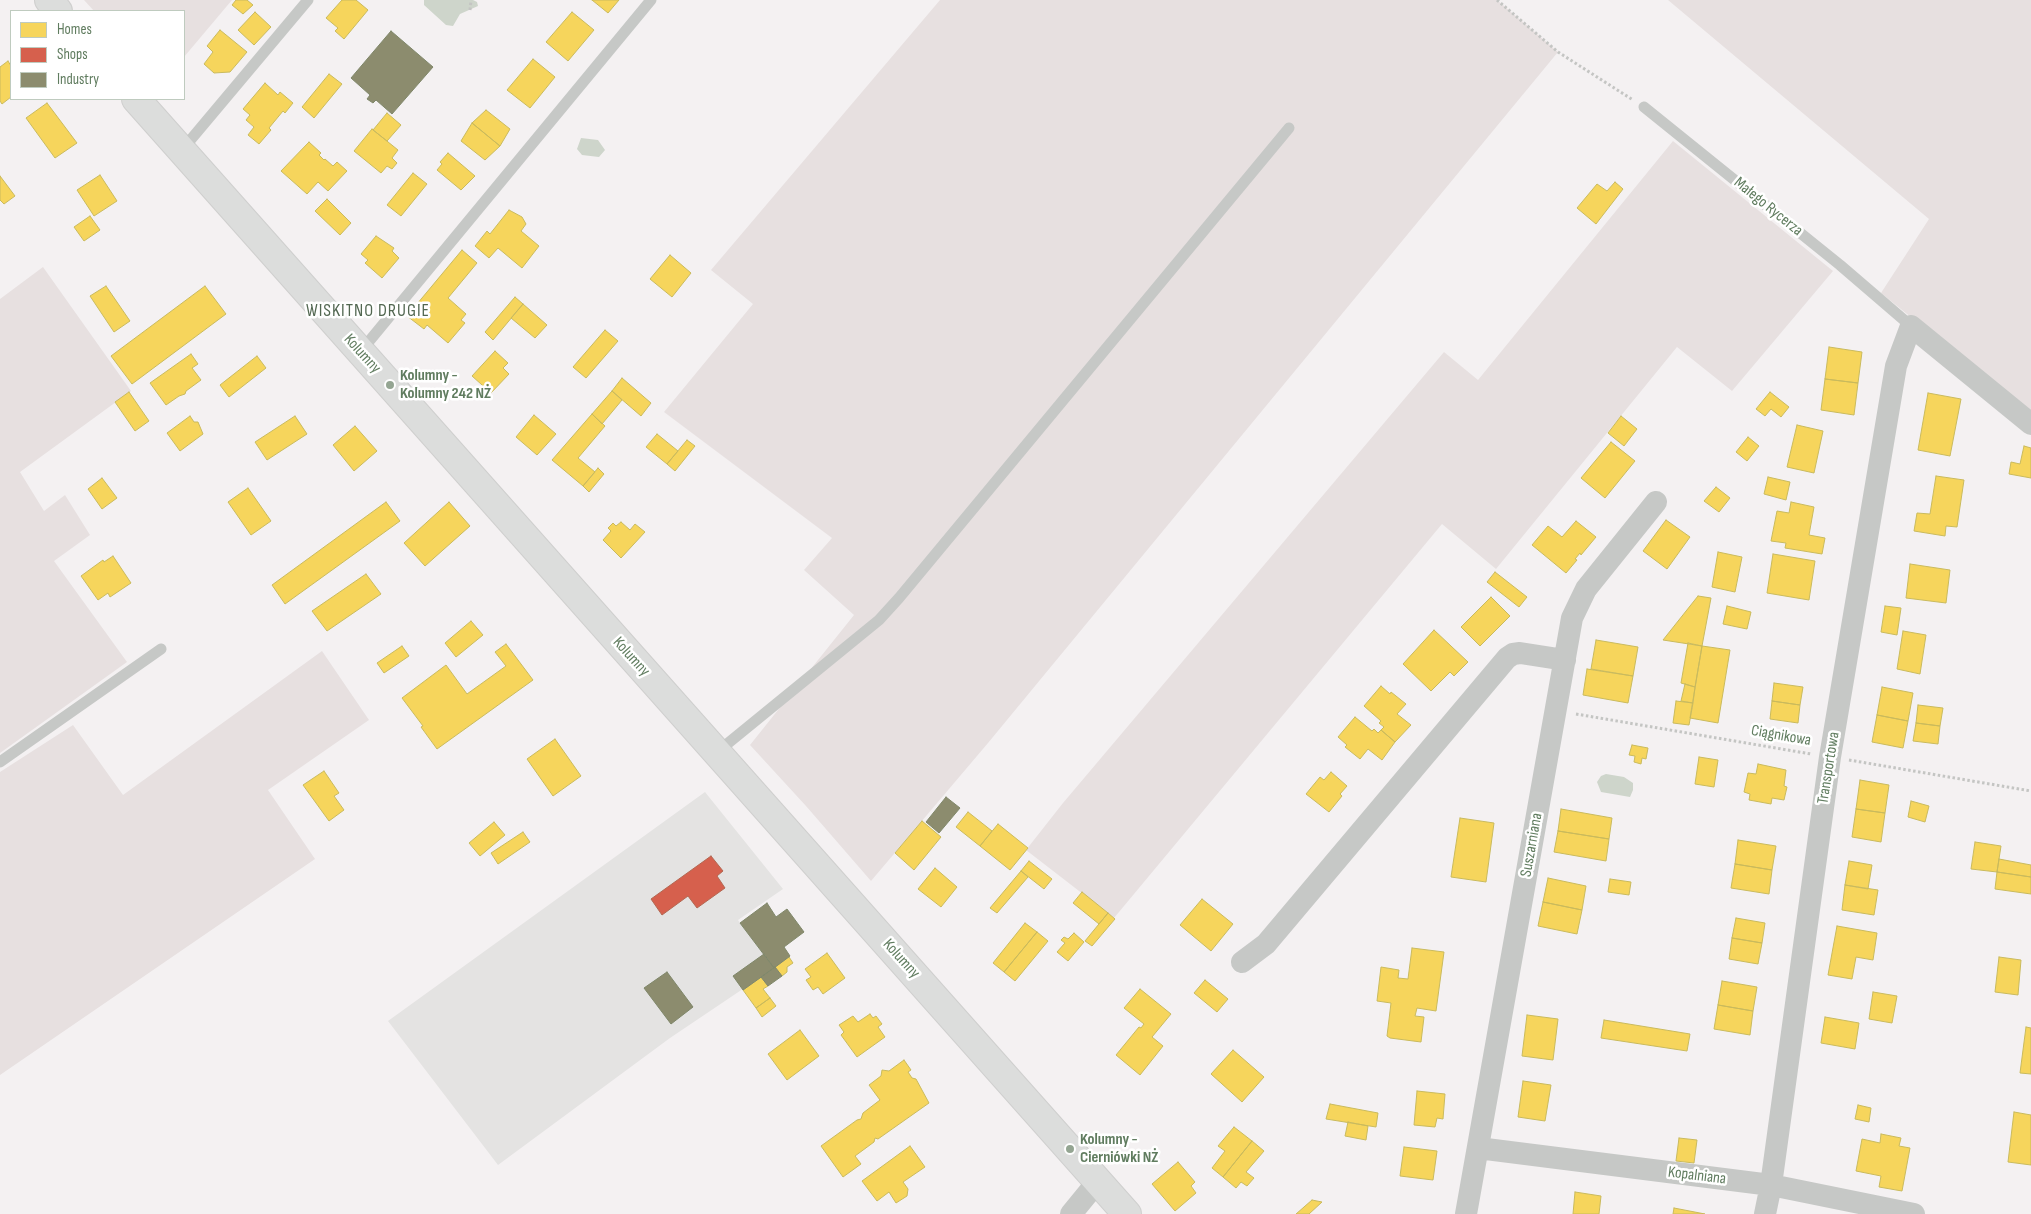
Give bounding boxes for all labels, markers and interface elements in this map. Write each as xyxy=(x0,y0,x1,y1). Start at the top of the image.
legend xyxy=(10,10,185,100)
text: Homes xyxy=(57,20,92,39)
text: Shops xyxy=(57,45,88,64)
text: Industry xyxy=(57,70,99,89)
street label: Małego Rycerza xyxy=(1730,173,1806,241)
district label: WISKITNO DRUGIE xyxy=(304,300,432,322)
street label: Kolumny xyxy=(339,330,385,378)
place label: Kolumny - Kolumny 242 NŻ xyxy=(400,366,491,404)
marker: Kolumny - Kolumny 242 NŻ xyxy=(384,379,396,391)
street label: Kolumny xyxy=(608,633,654,681)
street label: Ciągnikowa xyxy=(1750,721,1812,751)
street label: Transportowa xyxy=(1814,731,1844,805)
street label: Suszarniana xyxy=(1517,812,1547,878)
street label: Kolumny xyxy=(878,935,924,983)
place label: Kolumny - Cierniówki NŻ xyxy=(1080,1130,1158,1168)
marker: Kolumny - Cierniówki NŻ xyxy=(1064,1143,1076,1155)
street label: Kopalniana xyxy=(1667,1163,1727,1189)

